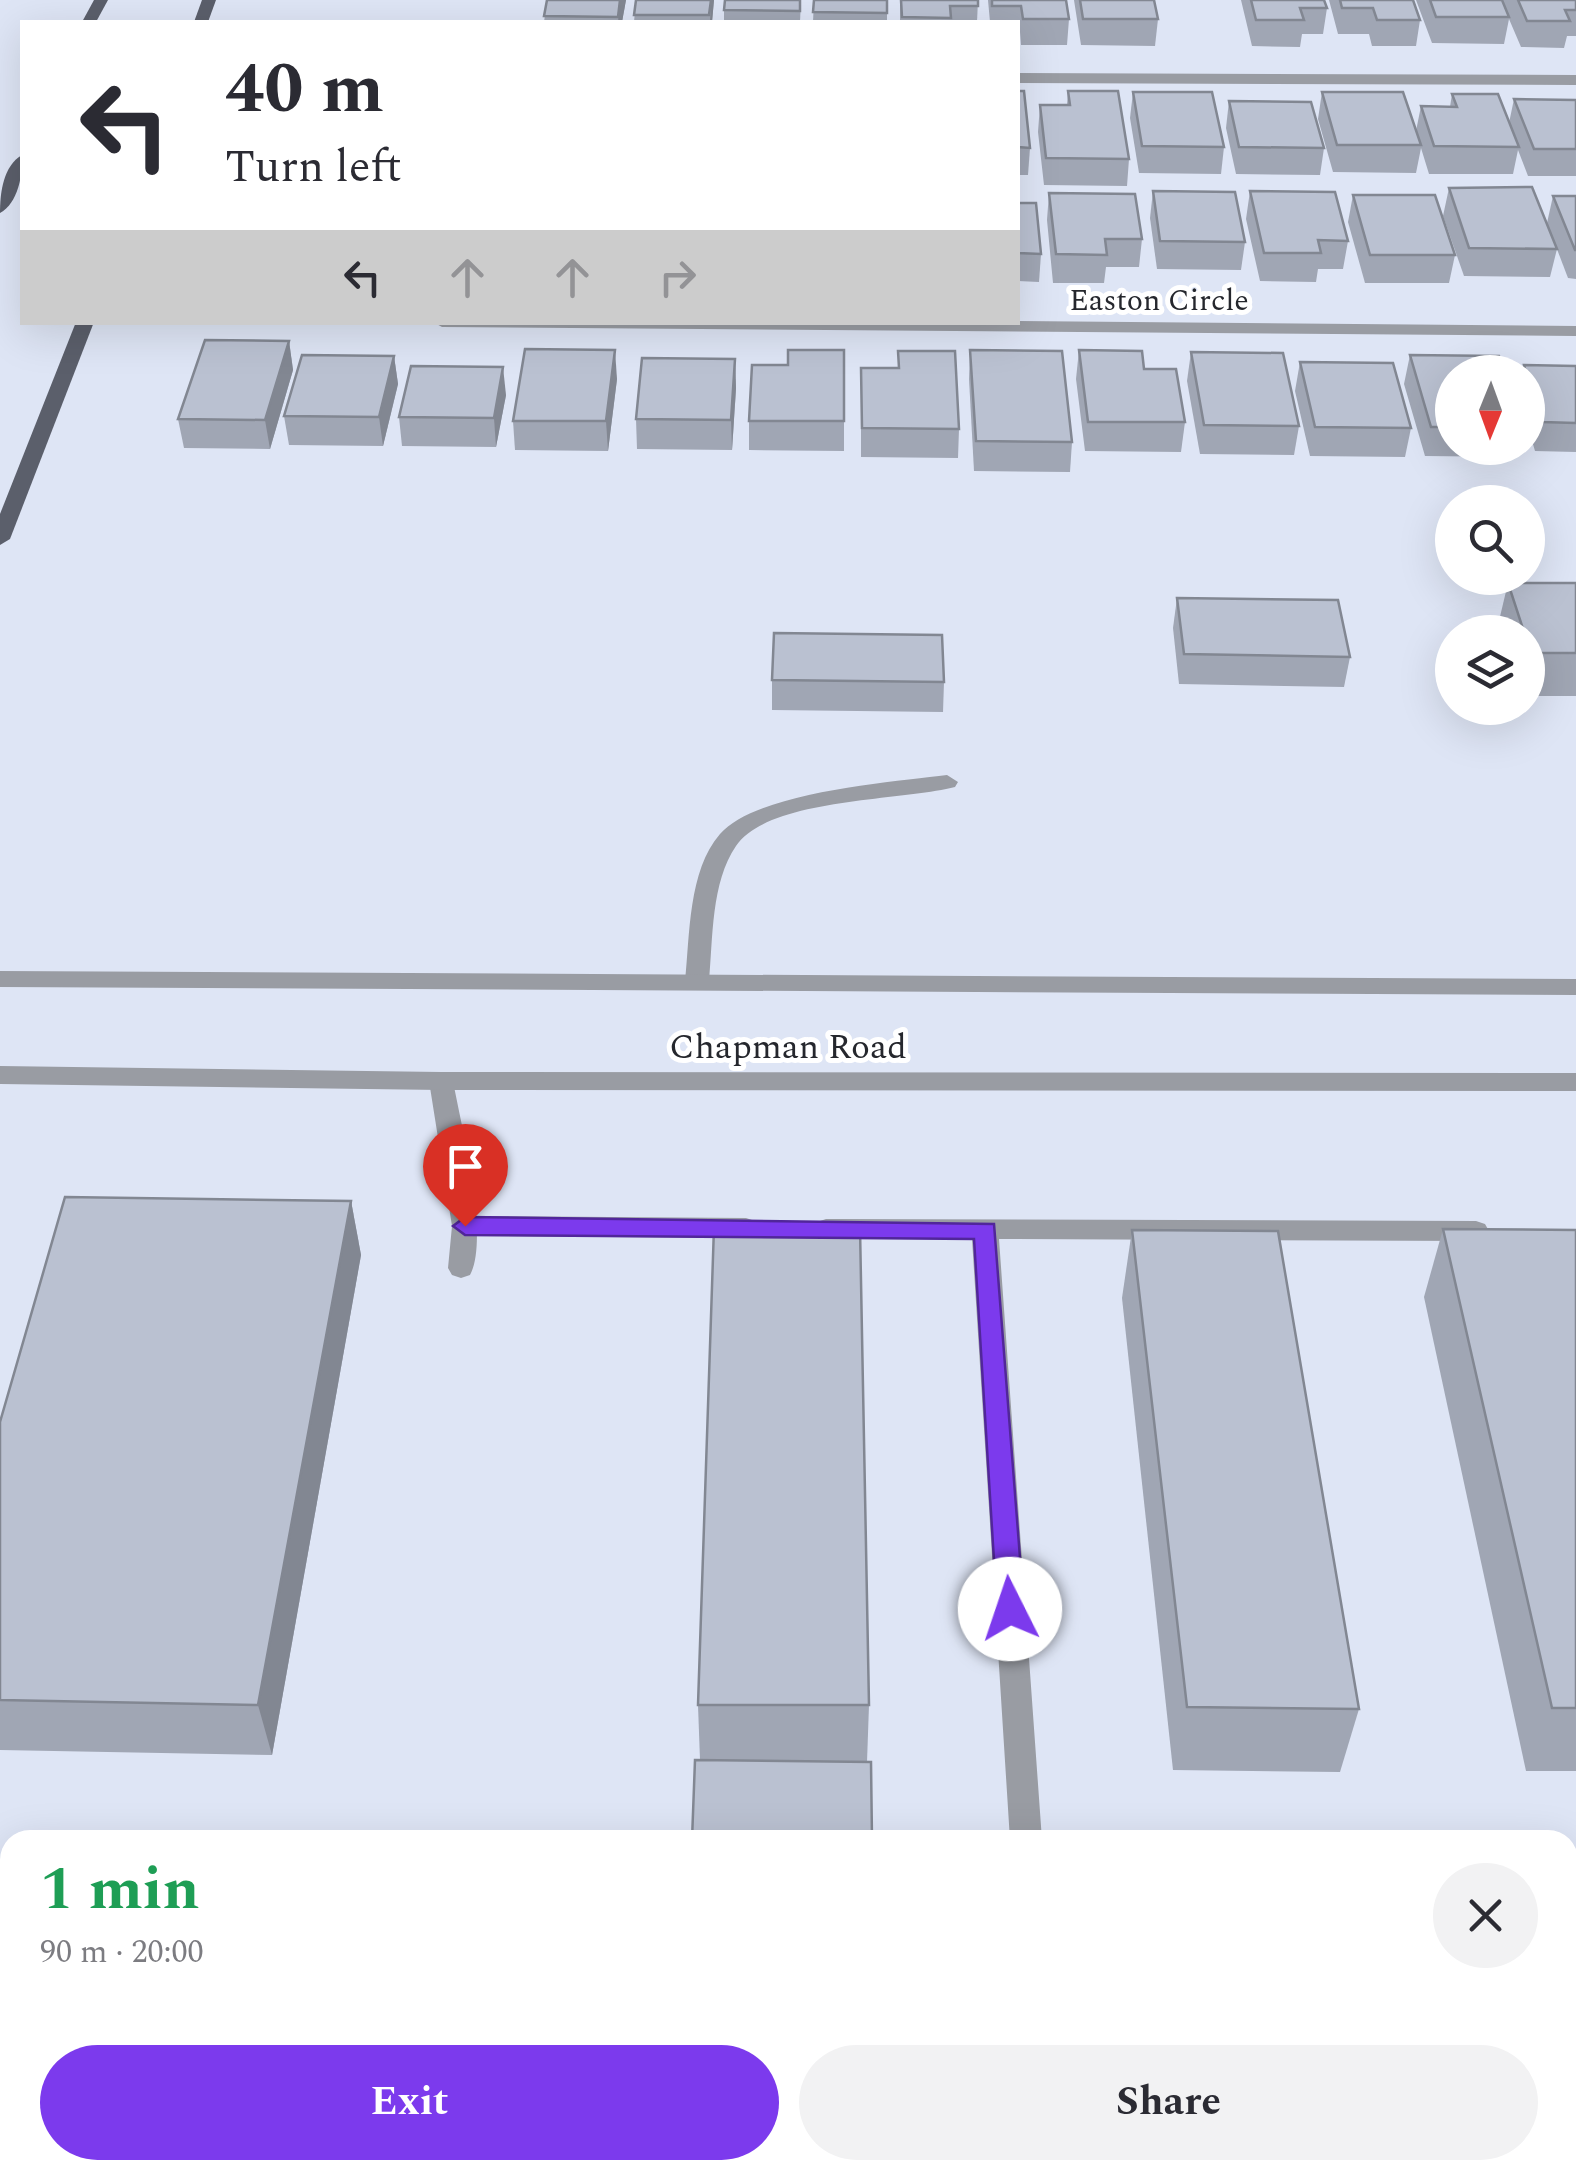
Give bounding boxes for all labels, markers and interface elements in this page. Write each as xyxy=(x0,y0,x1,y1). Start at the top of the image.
text: 40 m xyxy=(225,37,384,143)
icon: left xyxy=(60,60,190,190)
text: Turn left xyxy=(225,133,402,202)
icon: left xyxy=(335,250,390,305)
icon: ahead xyxy=(440,250,495,305)
icon: ahead xyxy=(545,250,600,305)
icon: right xyxy=(650,250,705,305)
street label: Easton Circle xyxy=(1069,278,1249,324)
north arrow xyxy=(1435,355,1545,465)
map controls xyxy=(1435,355,1545,725)
button: search xyxy=(1435,485,1545,595)
button: layers xyxy=(1435,615,1545,725)
street label: Chapman Road xyxy=(669,1021,907,1074)
pin xyxy=(423,1124,508,1227)
icon: arrive xyxy=(438,1139,493,1194)
position arrow xyxy=(958,1557,1062,1661)
text: 1 min xyxy=(40,1844,200,1936)
button: close xyxy=(1433,1863,1538,1968)
text: 90 m · 20:00 xyxy=(40,1928,204,1977)
button: Exit xyxy=(40,2045,779,2160)
button: Share xyxy=(799,2045,1538,2160)

